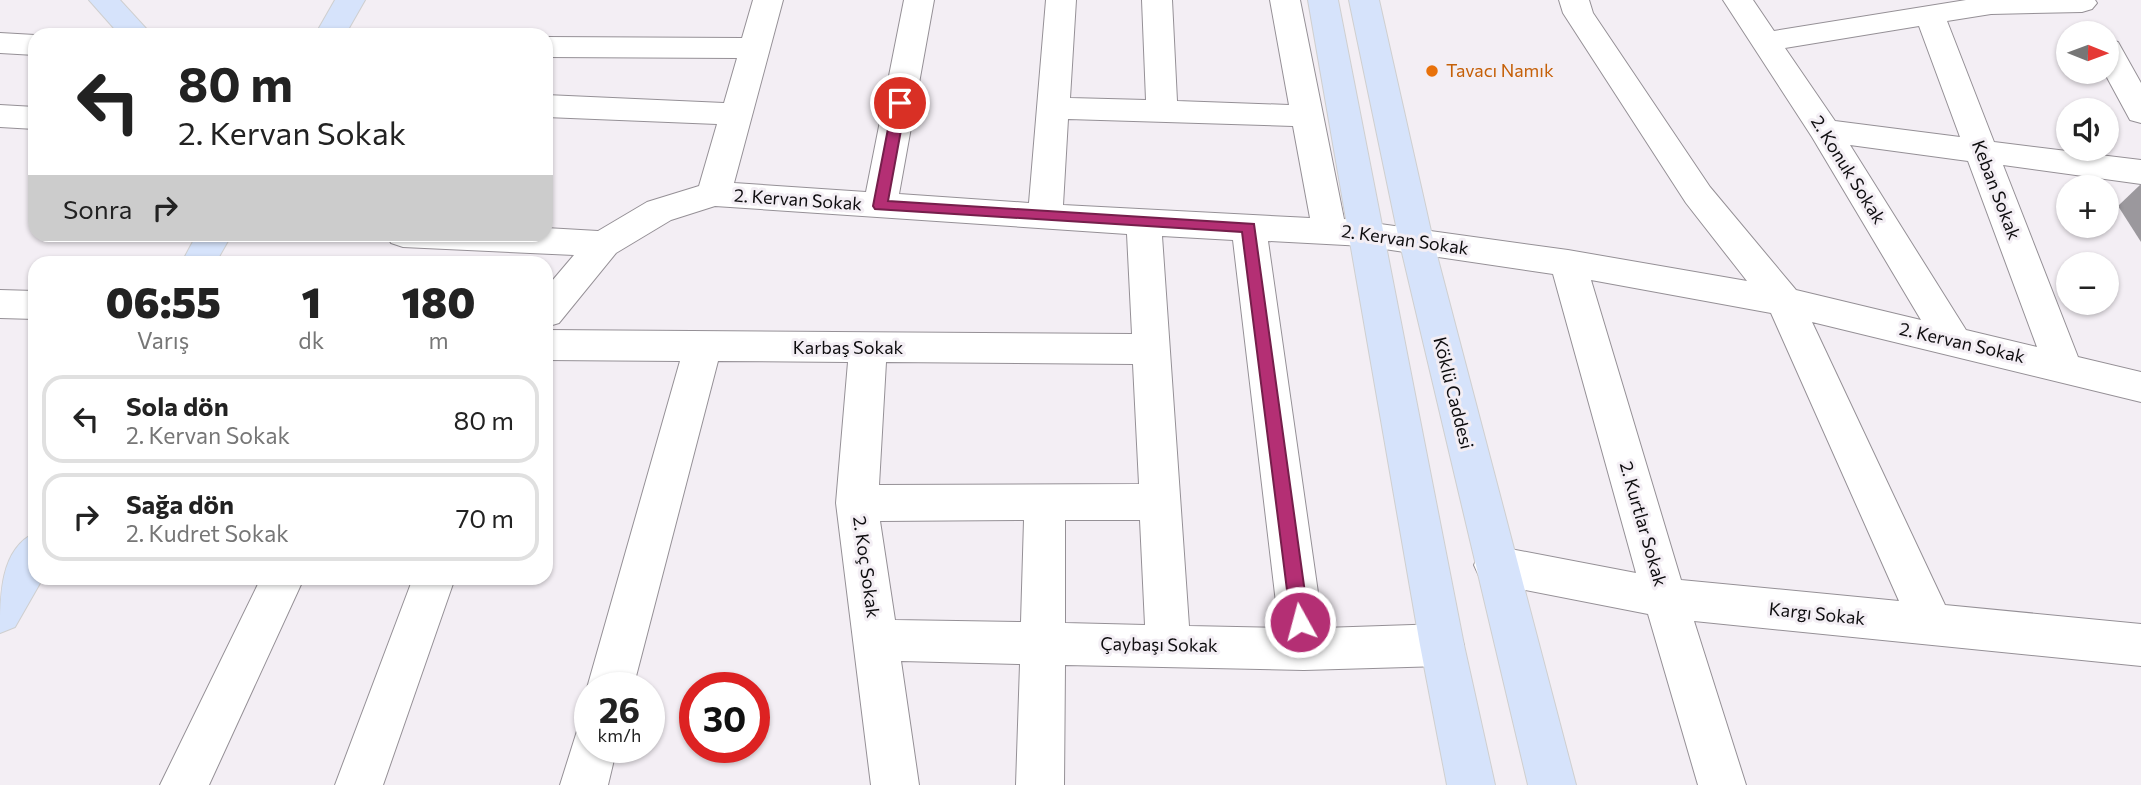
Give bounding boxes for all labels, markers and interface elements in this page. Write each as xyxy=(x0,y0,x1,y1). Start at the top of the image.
north arrow xyxy=(2056,21,2119,84)
map controls xyxy=(2056,21,2119,315)
text: 80 m xyxy=(178,52,293,112)
icon: left xyxy=(63,56,154,147)
place label: Tavacı Namık xyxy=(1446,59,1554,81)
marker: Tavacı Namık xyxy=(1424,63,1440,79)
pin xyxy=(870,73,930,133)
icon: arrive xyxy=(881,84,919,122)
button: sound xyxy=(2056,98,2119,161)
street label: 2. Konuk Sokak xyxy=(1807,111,1891,228)
text: 2. Kervan Sokak xyxy=(178,112,406,152)
street label: Keban Sokak xyxy=(1968,137,2026,243)
button: + xyxy=(2056,175,2119,238)
street label: 2. Kervan Sokak xyxy=(733,184,863,214)
icon: right xyxy=(146,189,184,227)
text: Sonra xyxy=(63,193,132,224)
street label: 2. Kervan Sokak xyxy=(1340,219,1470,259)
button: − xyxy=(2056,252,2119,315)
text: 06:55 xyxy=(105,275,221,327)
text: 1 xyxy=(301,275,321,327)
text: 180 xyxy=(402,275,476,327)
street label: 2. Kervan Sokak xyxy=(1897,317,2027,367)
text: Varış xyxy=(137,326,189,354)
text: dk xyxy=(298,326,324,354)
text: m xyxy=(429,326,449,354)
street label: Köklü Caddesi xyxy=(1429,334,1479,451)
street label: Karbaş Sokak xyxy=(793,336,904,358)
text: Sola dön xyxy=(126,390,229,421)
icon: left xyxy=(67,400,105,438)
text: 80 m xyxy=(454,404,514,435)
text: 2. Kervan Sokak xyxy=(126,421,290,449)
street label: 2. Kurtlar Sokak xyxy=(1616,459,1672,589)
text: Sağa dön xyxy=(126,488,234,519)
icon: right xyxy=(67,498,105,536)
text: 70 m xyxy=(456,502,514,533)
street label: 2. Koç Sokak xyxy=(849,515,885,619)
text: 2. Kudret Sokak xyxy=(126,519,289,547)
position arrow xyxy=(1263,585,1337,659)
street label: Kargı Sokak xyxy=(1768,597,1867,629)
street label: Çaybaşı Sokak xyxy=(1100,632,1218,656)
speed limit sign: 30 xyxy=(679,672,770,763)
text: 26 xyxy=(599,687,640,730)
text: km/h xyxy=(598,724,641,746)

